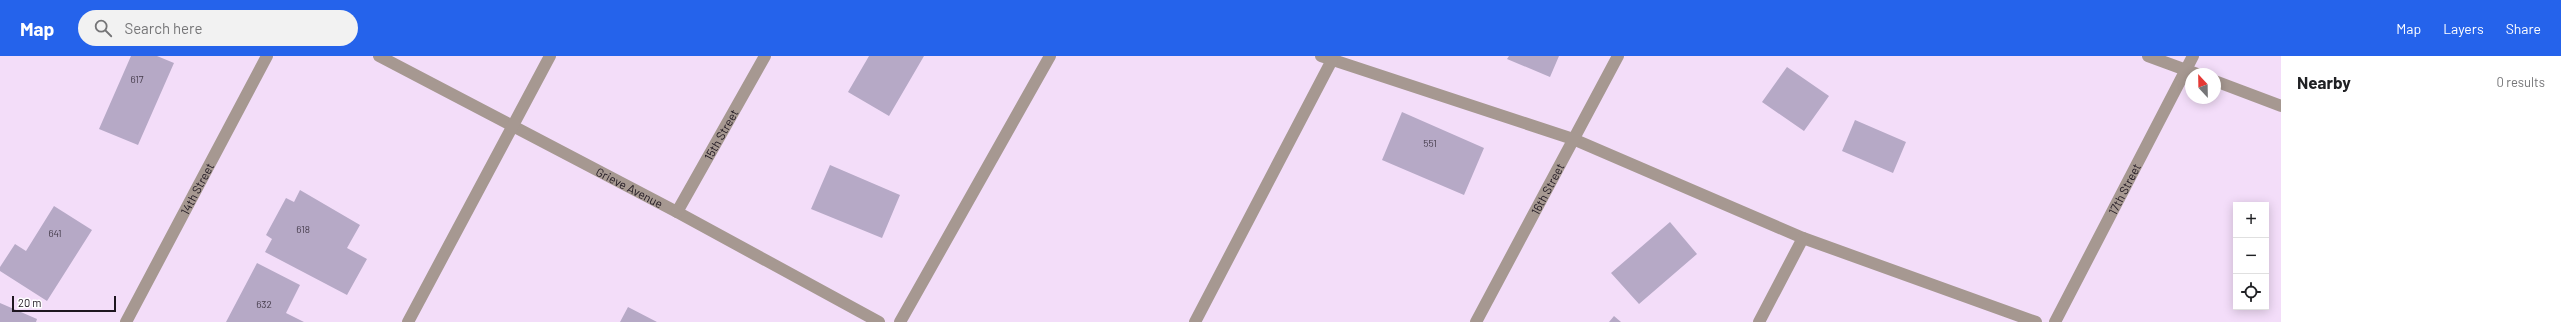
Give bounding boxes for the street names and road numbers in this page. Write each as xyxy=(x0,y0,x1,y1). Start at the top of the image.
street label: 15th Street xyxy=(701,106,741,162)
street label: 14th Street xyxy=(177,160,216,217)
street label: 16th Street xyxy=(1528,161,1567,217)
street label: 17th Street xyxy=(2105,161,2143,217)
street label: Grieve Avenue xyxy=(594,164,666,211)

